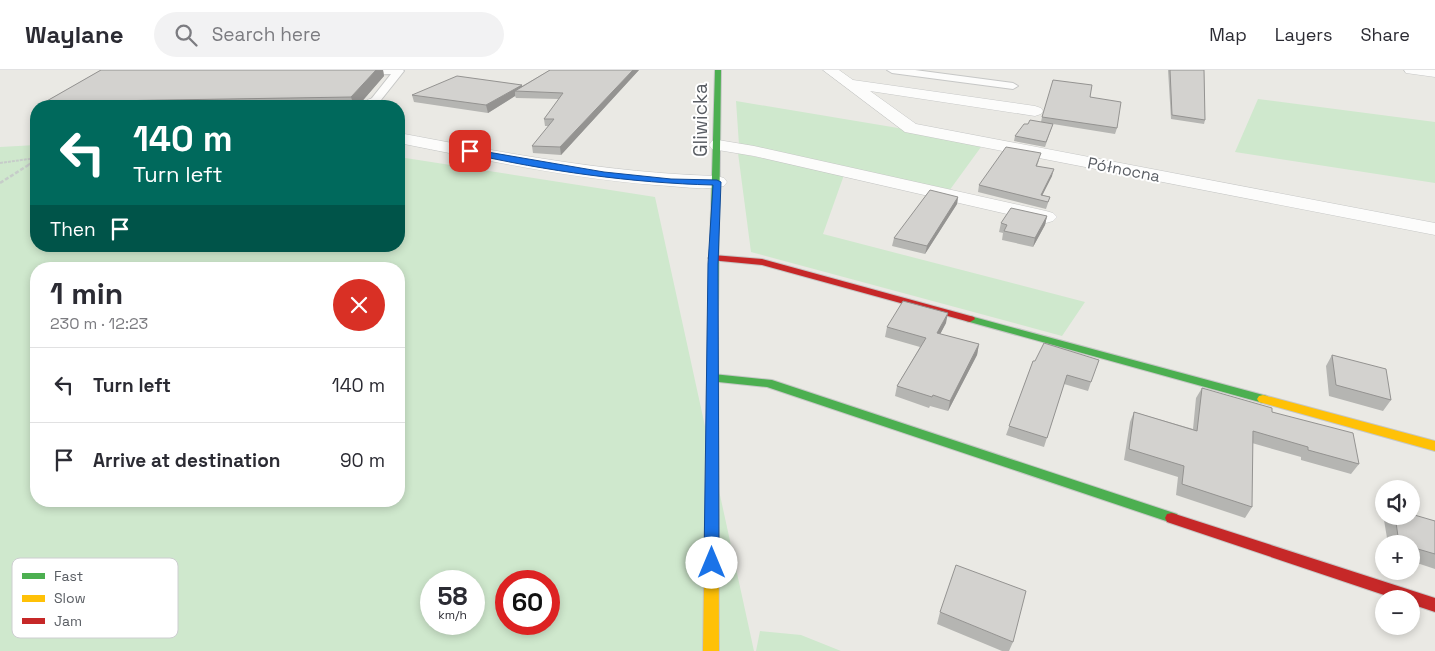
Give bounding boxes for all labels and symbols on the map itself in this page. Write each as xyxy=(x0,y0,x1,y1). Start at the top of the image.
street label: Gliwicka xyxy=(688,83,713,157)
pin xyxy=(449,130,491,172)
street label: Północna xyxy=(1086,152,1162,187)
position arrow xyxy=(685,536,737,588)
legend xyxy=(12,558,178,638)
text: Fast xyxy=(54,567,83,585)
speed limit sign: 60 xyxy=(495,570,560,635)
text: Slow xyxy=(54,589,86,607)
text: Jam xyxy=(54,612,82,630)

